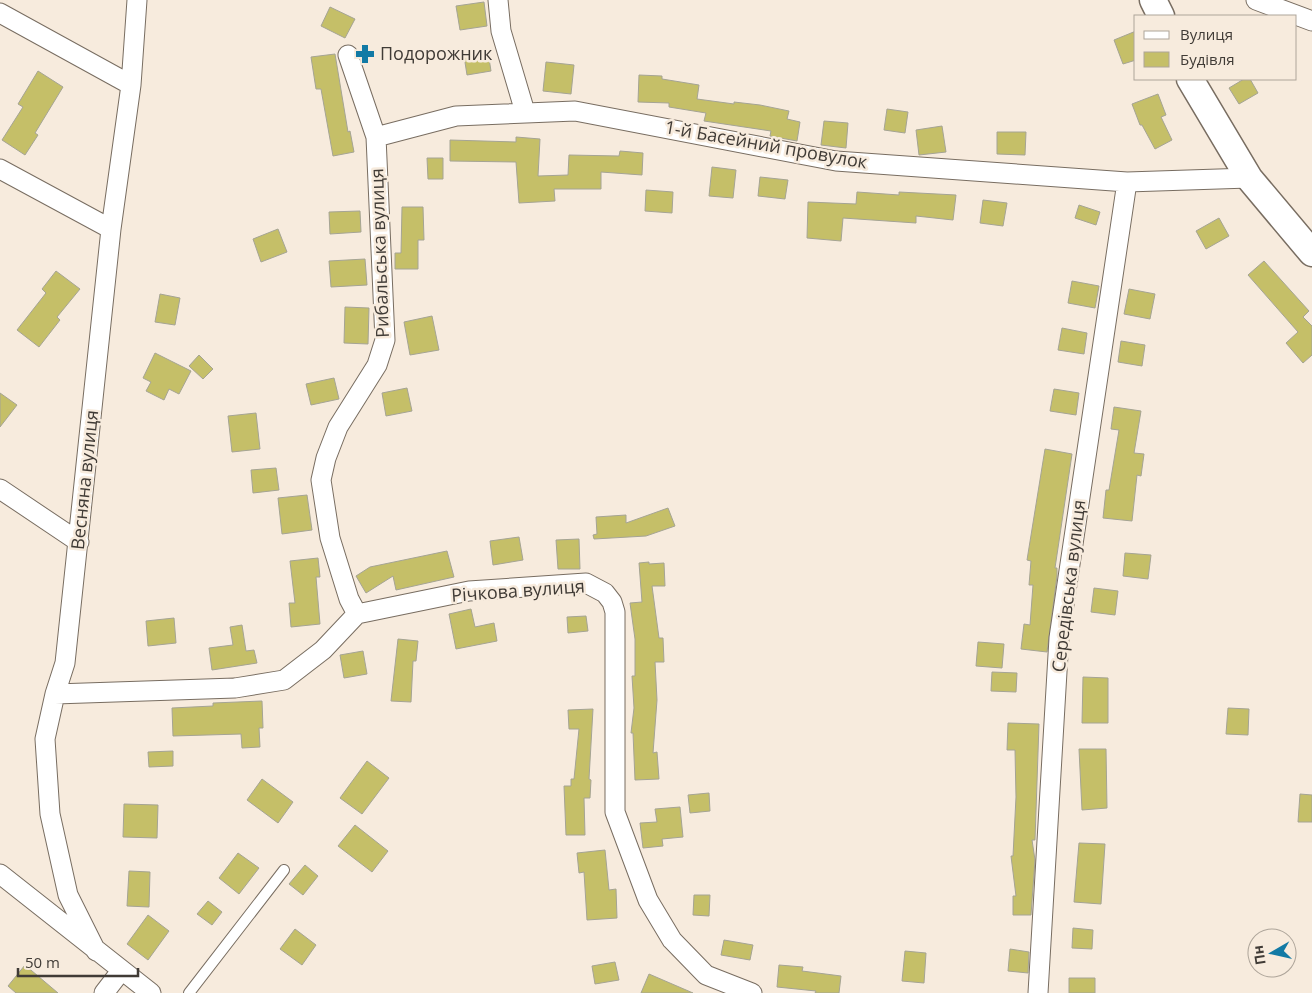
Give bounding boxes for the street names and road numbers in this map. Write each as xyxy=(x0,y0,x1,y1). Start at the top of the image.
street label: 1-й Басейний провулок xyxy=(663,114,870,174)
street label: Рибальська вулиця xyxy=(364,168,394,338)
street label: Весняна вулиця xyxy=(65,409,103,551)
street label: Середівська вулиця xyxy=(1046,498,1090,673)
street label: Річкова вулиця xyxy=(450,573,585,607)

